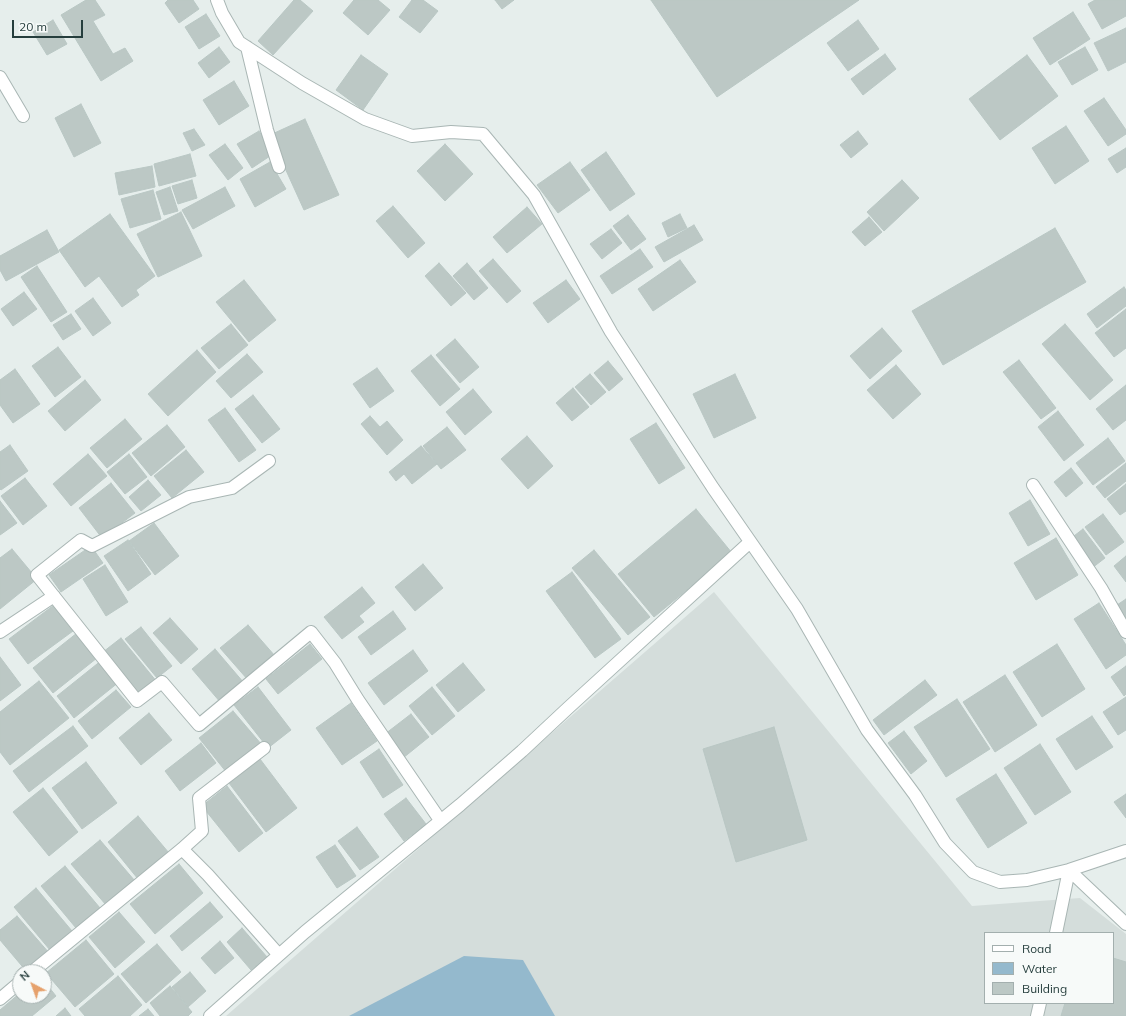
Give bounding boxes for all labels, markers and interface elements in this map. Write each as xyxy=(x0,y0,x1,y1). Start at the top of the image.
scale bar xyxy=(14,12,85,38)
text: 20 m xyxy=(19,19,47,34)
legend xyxy=(984,932,1114,1004)
text: Road xyxy=(1022,941,1051,956)
text: Water xyxy=(1022,961,1057,976)
north arrow xyxy=(12,964,52,1004)
text: N xyxy=(17,968,33,984)
text: Building xyxy=(1022,981,1067,996)

